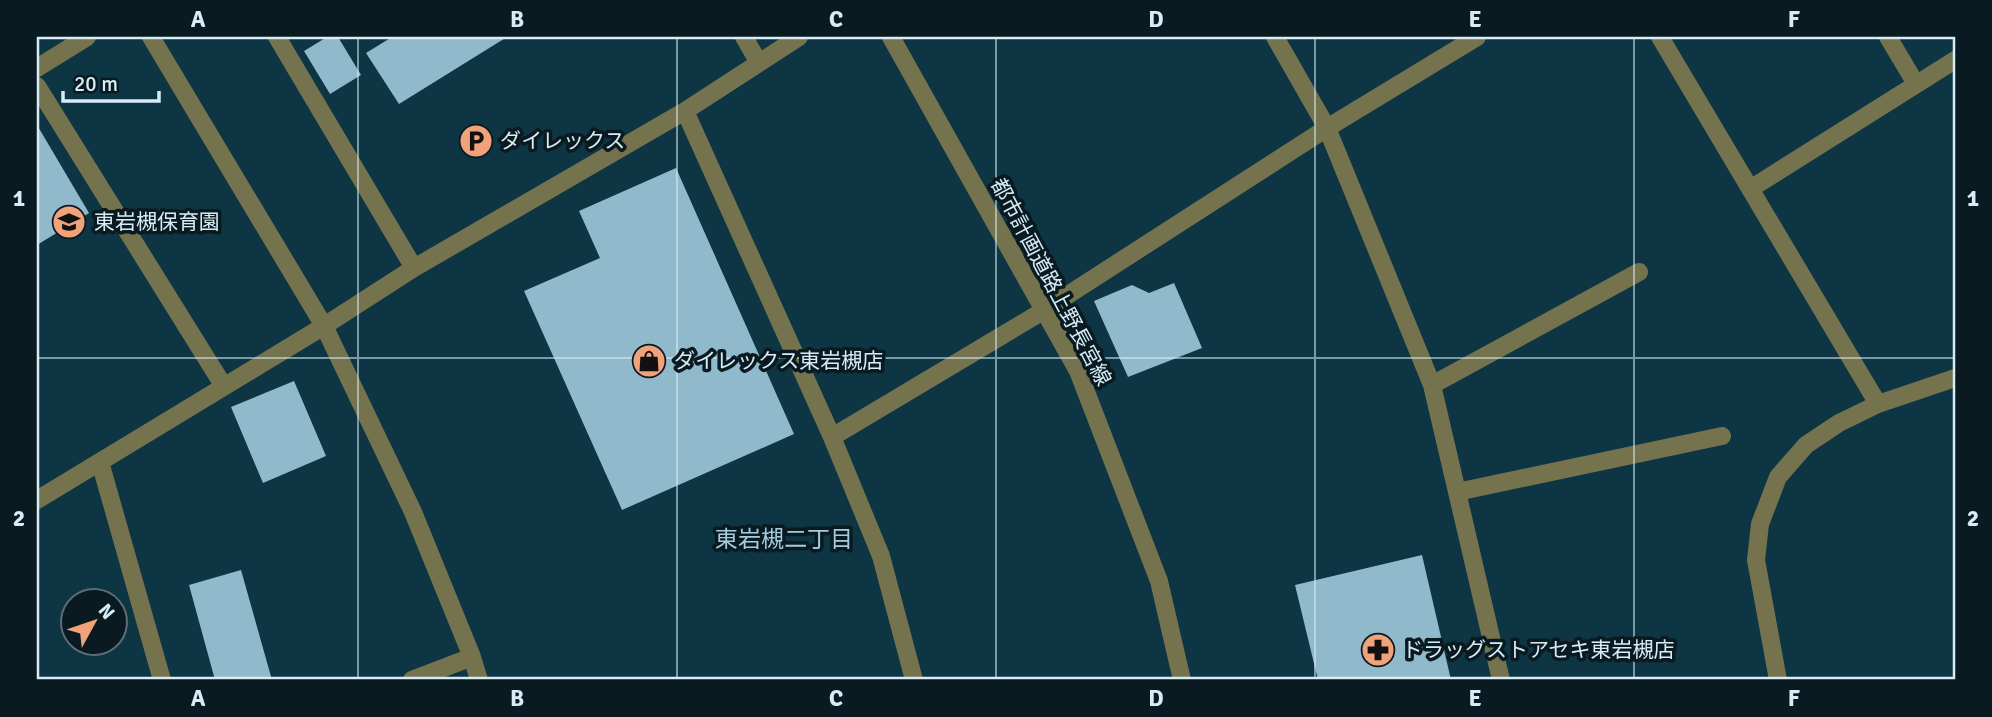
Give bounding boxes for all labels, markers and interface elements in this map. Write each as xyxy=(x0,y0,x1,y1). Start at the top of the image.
text: A xyxy=(191,5,206,34)
text: B xyxy=(510,5,524,34)
text: C xyxy=(829,5,843,34)
text: D xyxy=(1148,5,1164,34)
text: E xyxy=(1468,5,1482,34)
text: F xyxy=(1788,5,1800,34)
scale bar xyxy=(63,60,159,104)
text: 20 m xyxy=(74,71,118,97)
parking icon: ダイレックス xyxy=(457,122,495,160)
place label: ダイレックス xyxy=(500,128,625,154)
street label: 都市計画道路上野長宮線 xyxy=(985,174,1117,390)
text: 1 xyxy=(13,184,25,213)
text: 1 xyxy=(1967,184,1979,213)
school or university icon: 東岩槻保育園 xyxy=(50,203,88,241)
place label: 東岩槻保育園 xyxy=(94,209,220,235)
shop icon: ダイレックス東岩槻店 xyxy=(630,342,668,380)
place label: ダイレックス東岩槻店 xyxy=(674,348,883,374)
text: 2 xyxy=(13,504,25,533)
text: 2 xyxy=(1967,504,1979,533)
district label: 東岩槻二丁目 xyxy=(715,525,853,554)
north arrow xyxy=(60,588,130,658)
text: N xyxy=(93,599,120,624)
pharmacy icon: ドラッグストアセキ東岩槻店 xyxy=(1359,631,1397,669)
place label: ドラッグストアセキ東岩槻店 xyxy=(1402,637,1675,663)
text: A xyxy=(191,684,206,713)
text: B xyxy=(510,684,524,713)
text: C xyxy=(829,684,843,713)
text: D xyxy=(1148,684,1164,713)
text: E xyxy=(1468,684,1482,713)
text: F xyxy=(1788,684,1800,713)

